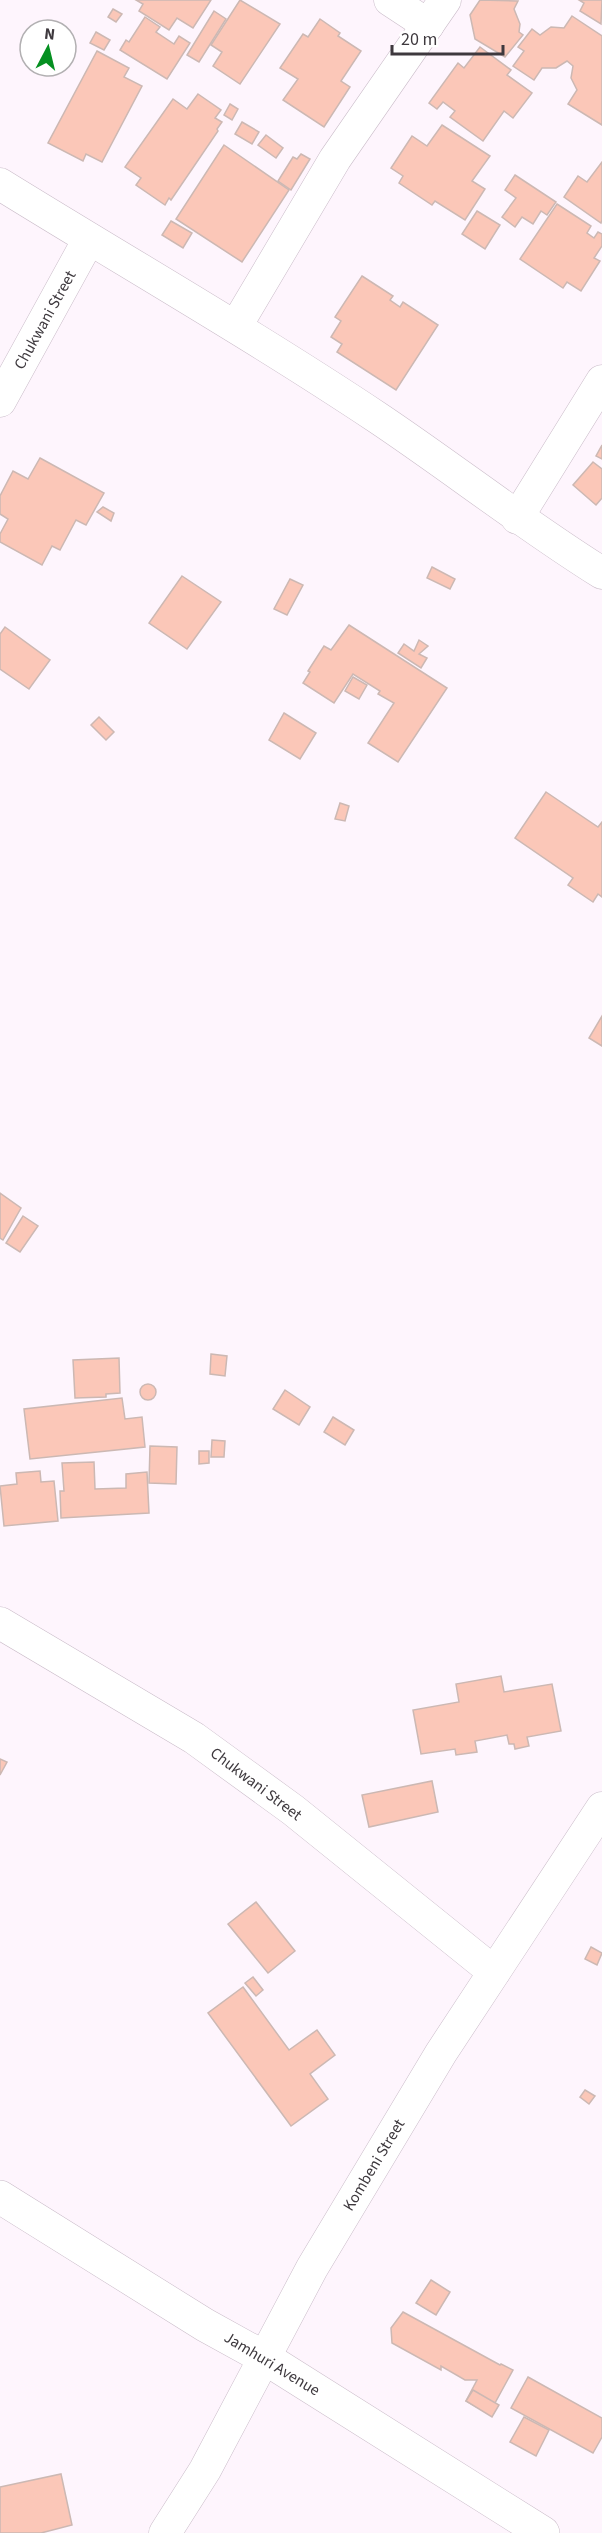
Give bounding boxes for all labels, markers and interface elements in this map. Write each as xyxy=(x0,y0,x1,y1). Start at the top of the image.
north arrow xyxy=(18,18,78,78)
scale bar xyxy=(392,18,503,56)
text: N xyxy=(43,23,56,46)
text: 20 m xyxy=(401,27,437,52)
street label: Chukwani Street xyxy=(9,266,82,373)
street label: Chukwani Street xyxy=(206,1742,307,1826)
street label: Kombeni Street xyxy=(338,2114,410,2215)
street label: Jamhuri Avenue xyxy=(220,2327,324,2401)

